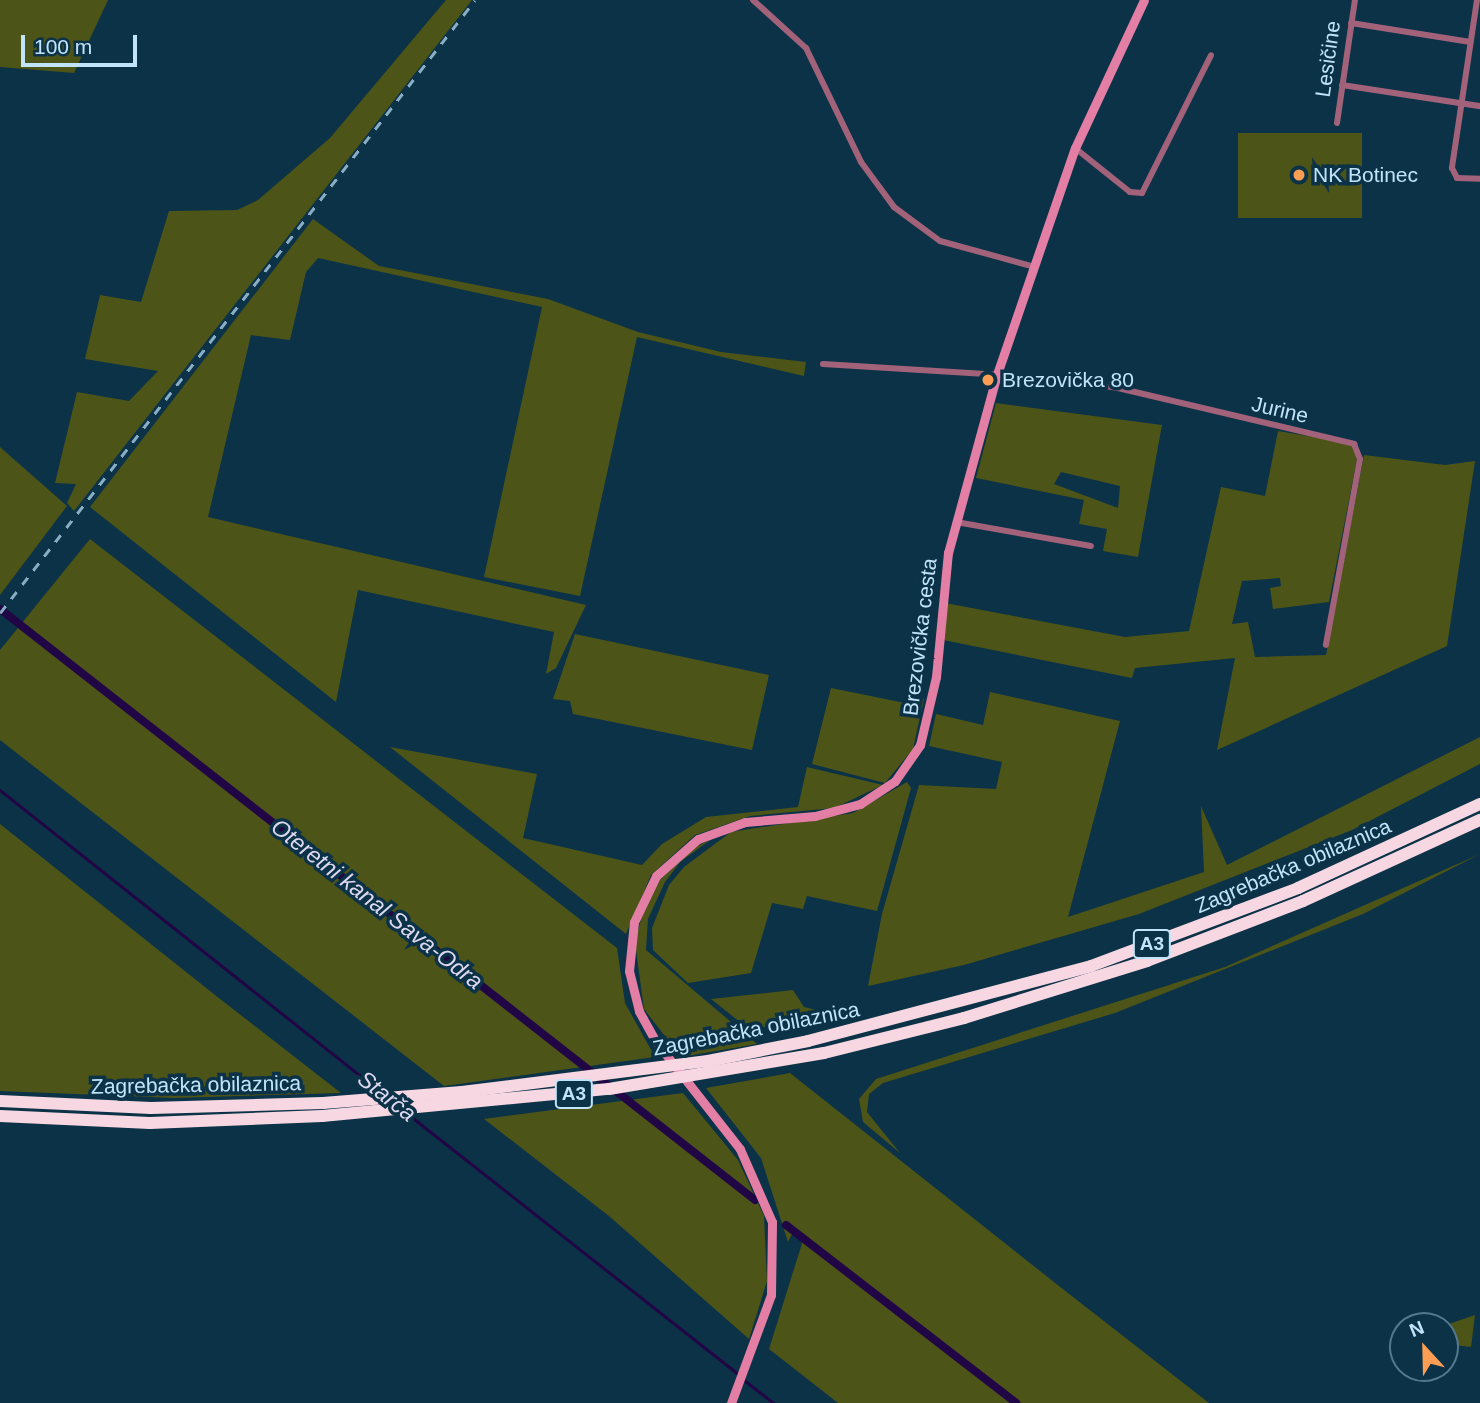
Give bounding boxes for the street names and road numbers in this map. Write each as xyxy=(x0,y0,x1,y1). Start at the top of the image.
street label: Lesičine xyxy=(1310,19,1346,99)
street label: Jurine xyxy=(1249,391,1311,429)
street label: Brezovička cesta xyxy=(898,557,942,717)
street label: Zagrebačka obilaznica xyxy=(1191,813,1395,919)
road number: A3 xyxy=(1133,928,1171,960)
street label: Zagrebačka obilaznica xyxy=(650,997,862,1061)
street label: Zagrebačka obilaznica xyxy=(91,1071,301,1099)
road number: A3 xyxy=(555,1078,593,1110)

